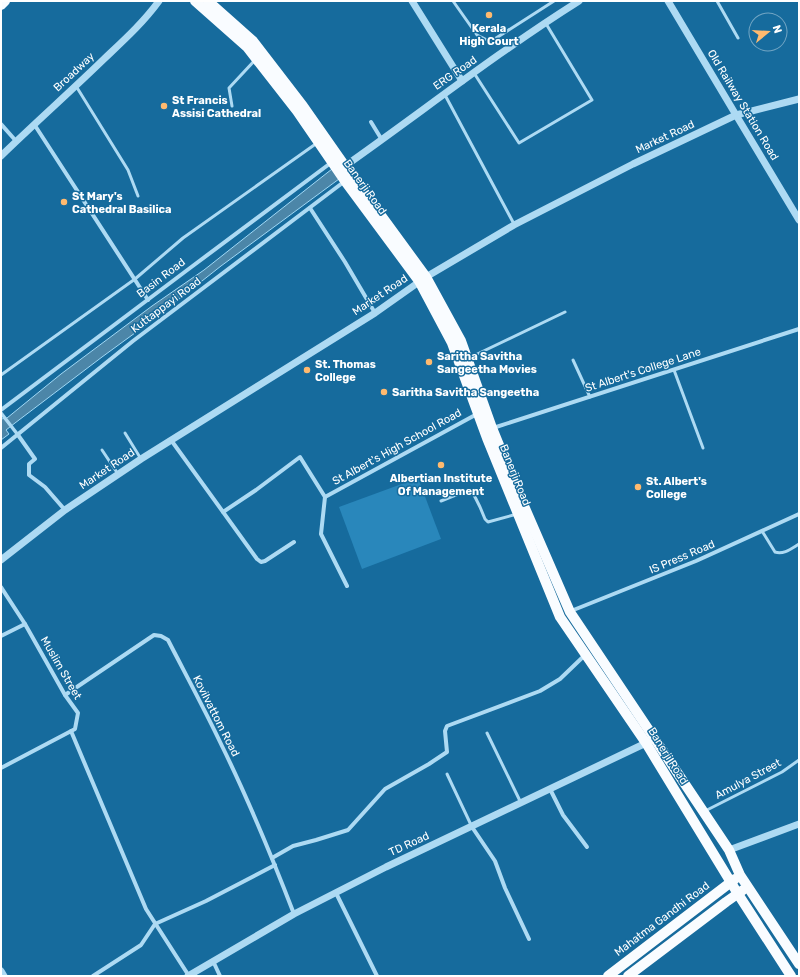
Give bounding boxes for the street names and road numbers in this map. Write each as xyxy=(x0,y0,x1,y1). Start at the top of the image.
street label: Old Railway Station Road xyxy=(705,47,781,163)
street label: Broadway xyxy=(51,50,97,94)
street label: ERG Road xyxy=(431,53,479,93)
street label: Market Road xyxy=(633,118,697,156)
street label: Banerji Road xyxy=(341,157,389,217)
street label: Basin Road xyxy=(134,256,188,300)
street label: Market Road xyxy=(350,272,410,318)
street label: Kuttappayi Road xyxy=(128,274,204,336)
street label: St Albert's College Lane xyxy=(583,345,703,395)
street label: St Albert's High School Road xyxy=(330,406,464,488)
street label: Banerji Road xyxy=(497,443,533,507)
street label: Market Road xyxy=(77,446,137,492)
street label: IS Press Road xyxy=(647,537,717,577)
street label: Muslim Street xyxy=(38,634,85,702)
street label: Kovilvattom Road xyxy=(190,673,242,759)
street label: Banerji Road xyxy=(645,725,691,787)
street label: Amulya Street xyxy=(713,756,784,802)
street label: TD Road xyxy=(387,829,431,859)
street label: Mahatma Gandhi Road xyxy=(612,879,712,959)

